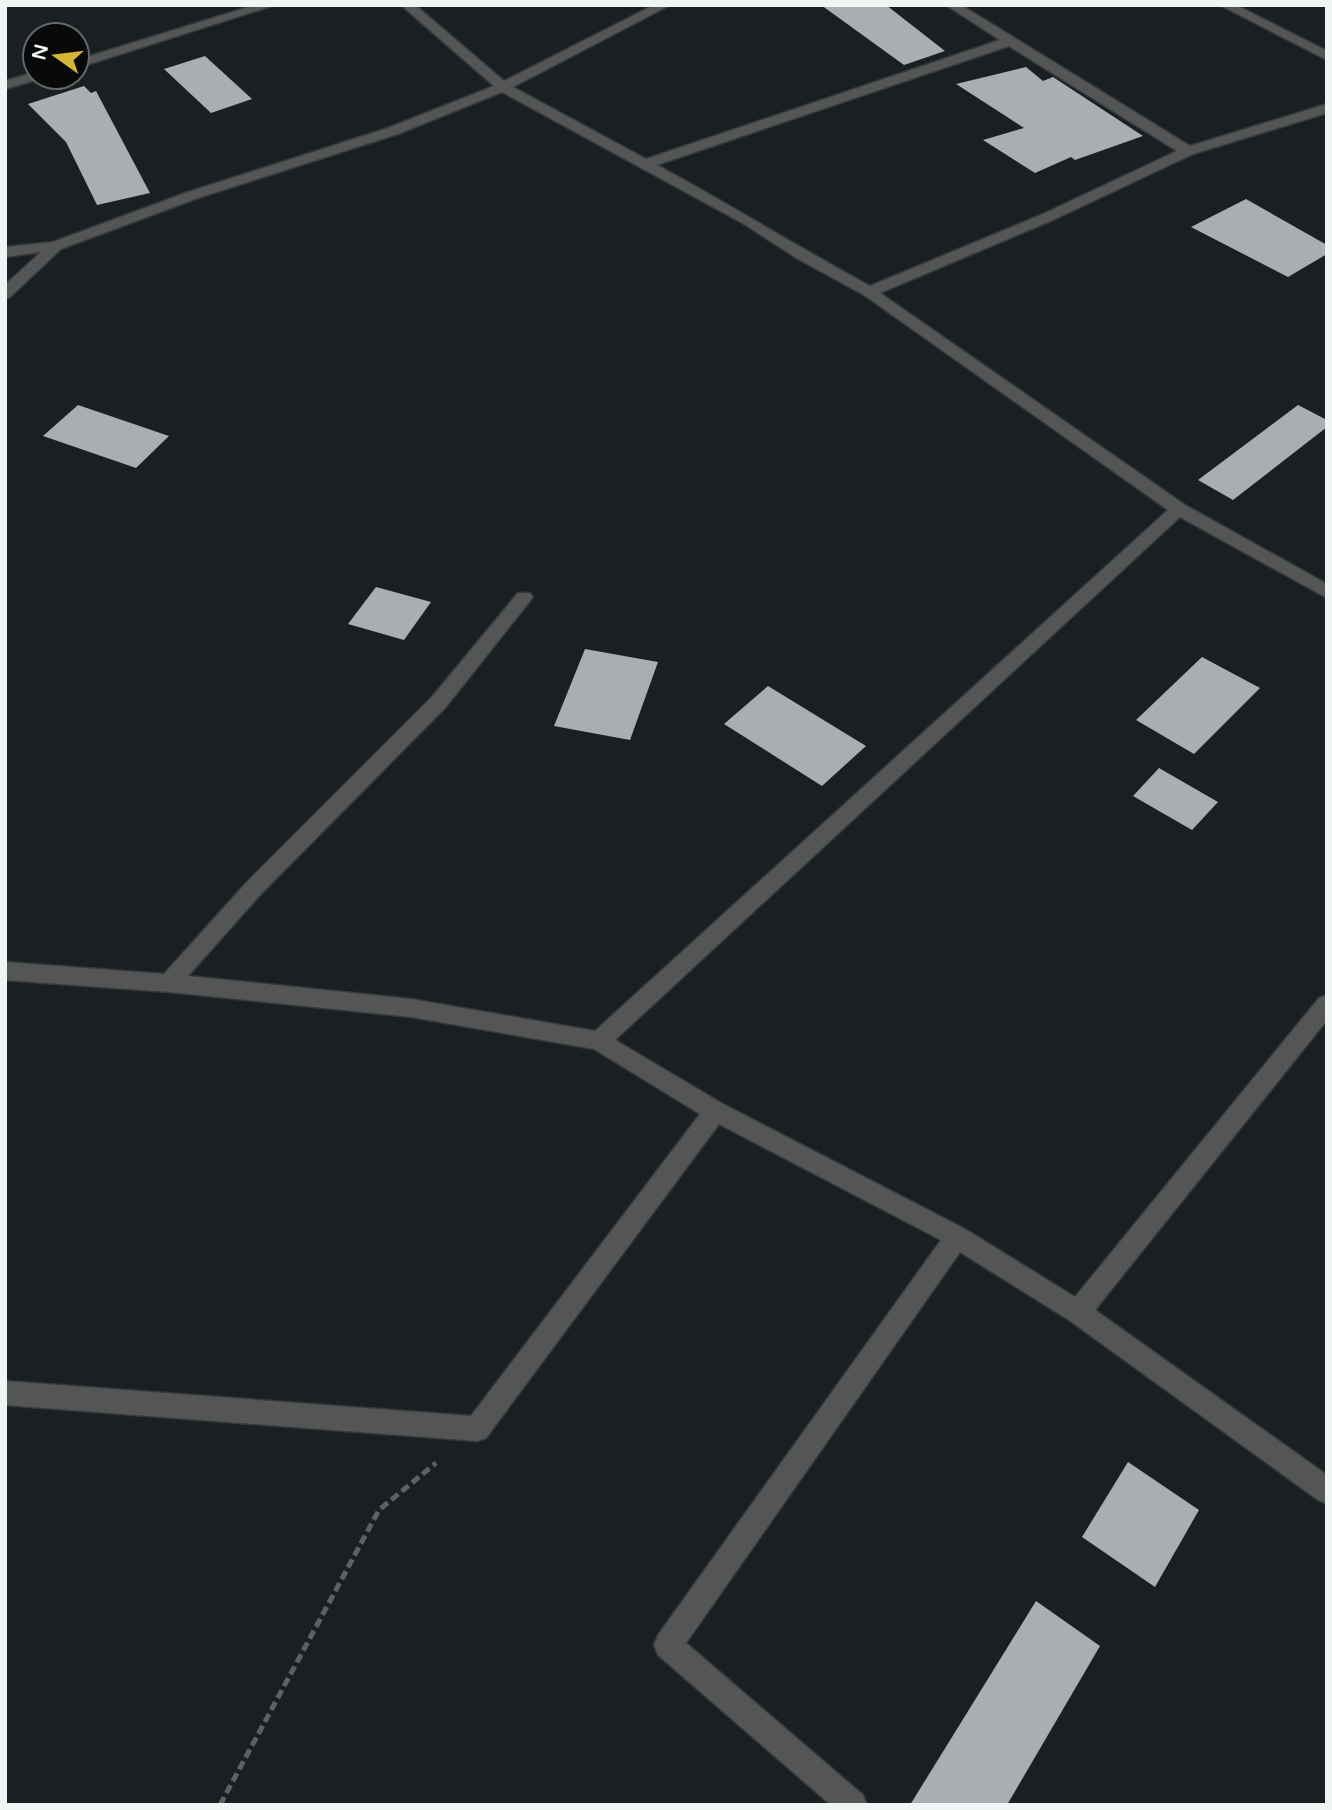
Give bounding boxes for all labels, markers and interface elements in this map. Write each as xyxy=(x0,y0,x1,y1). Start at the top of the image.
north arrow xyxy=(21,21,91,91)
text: N xyxy=(28,42,53,62)

